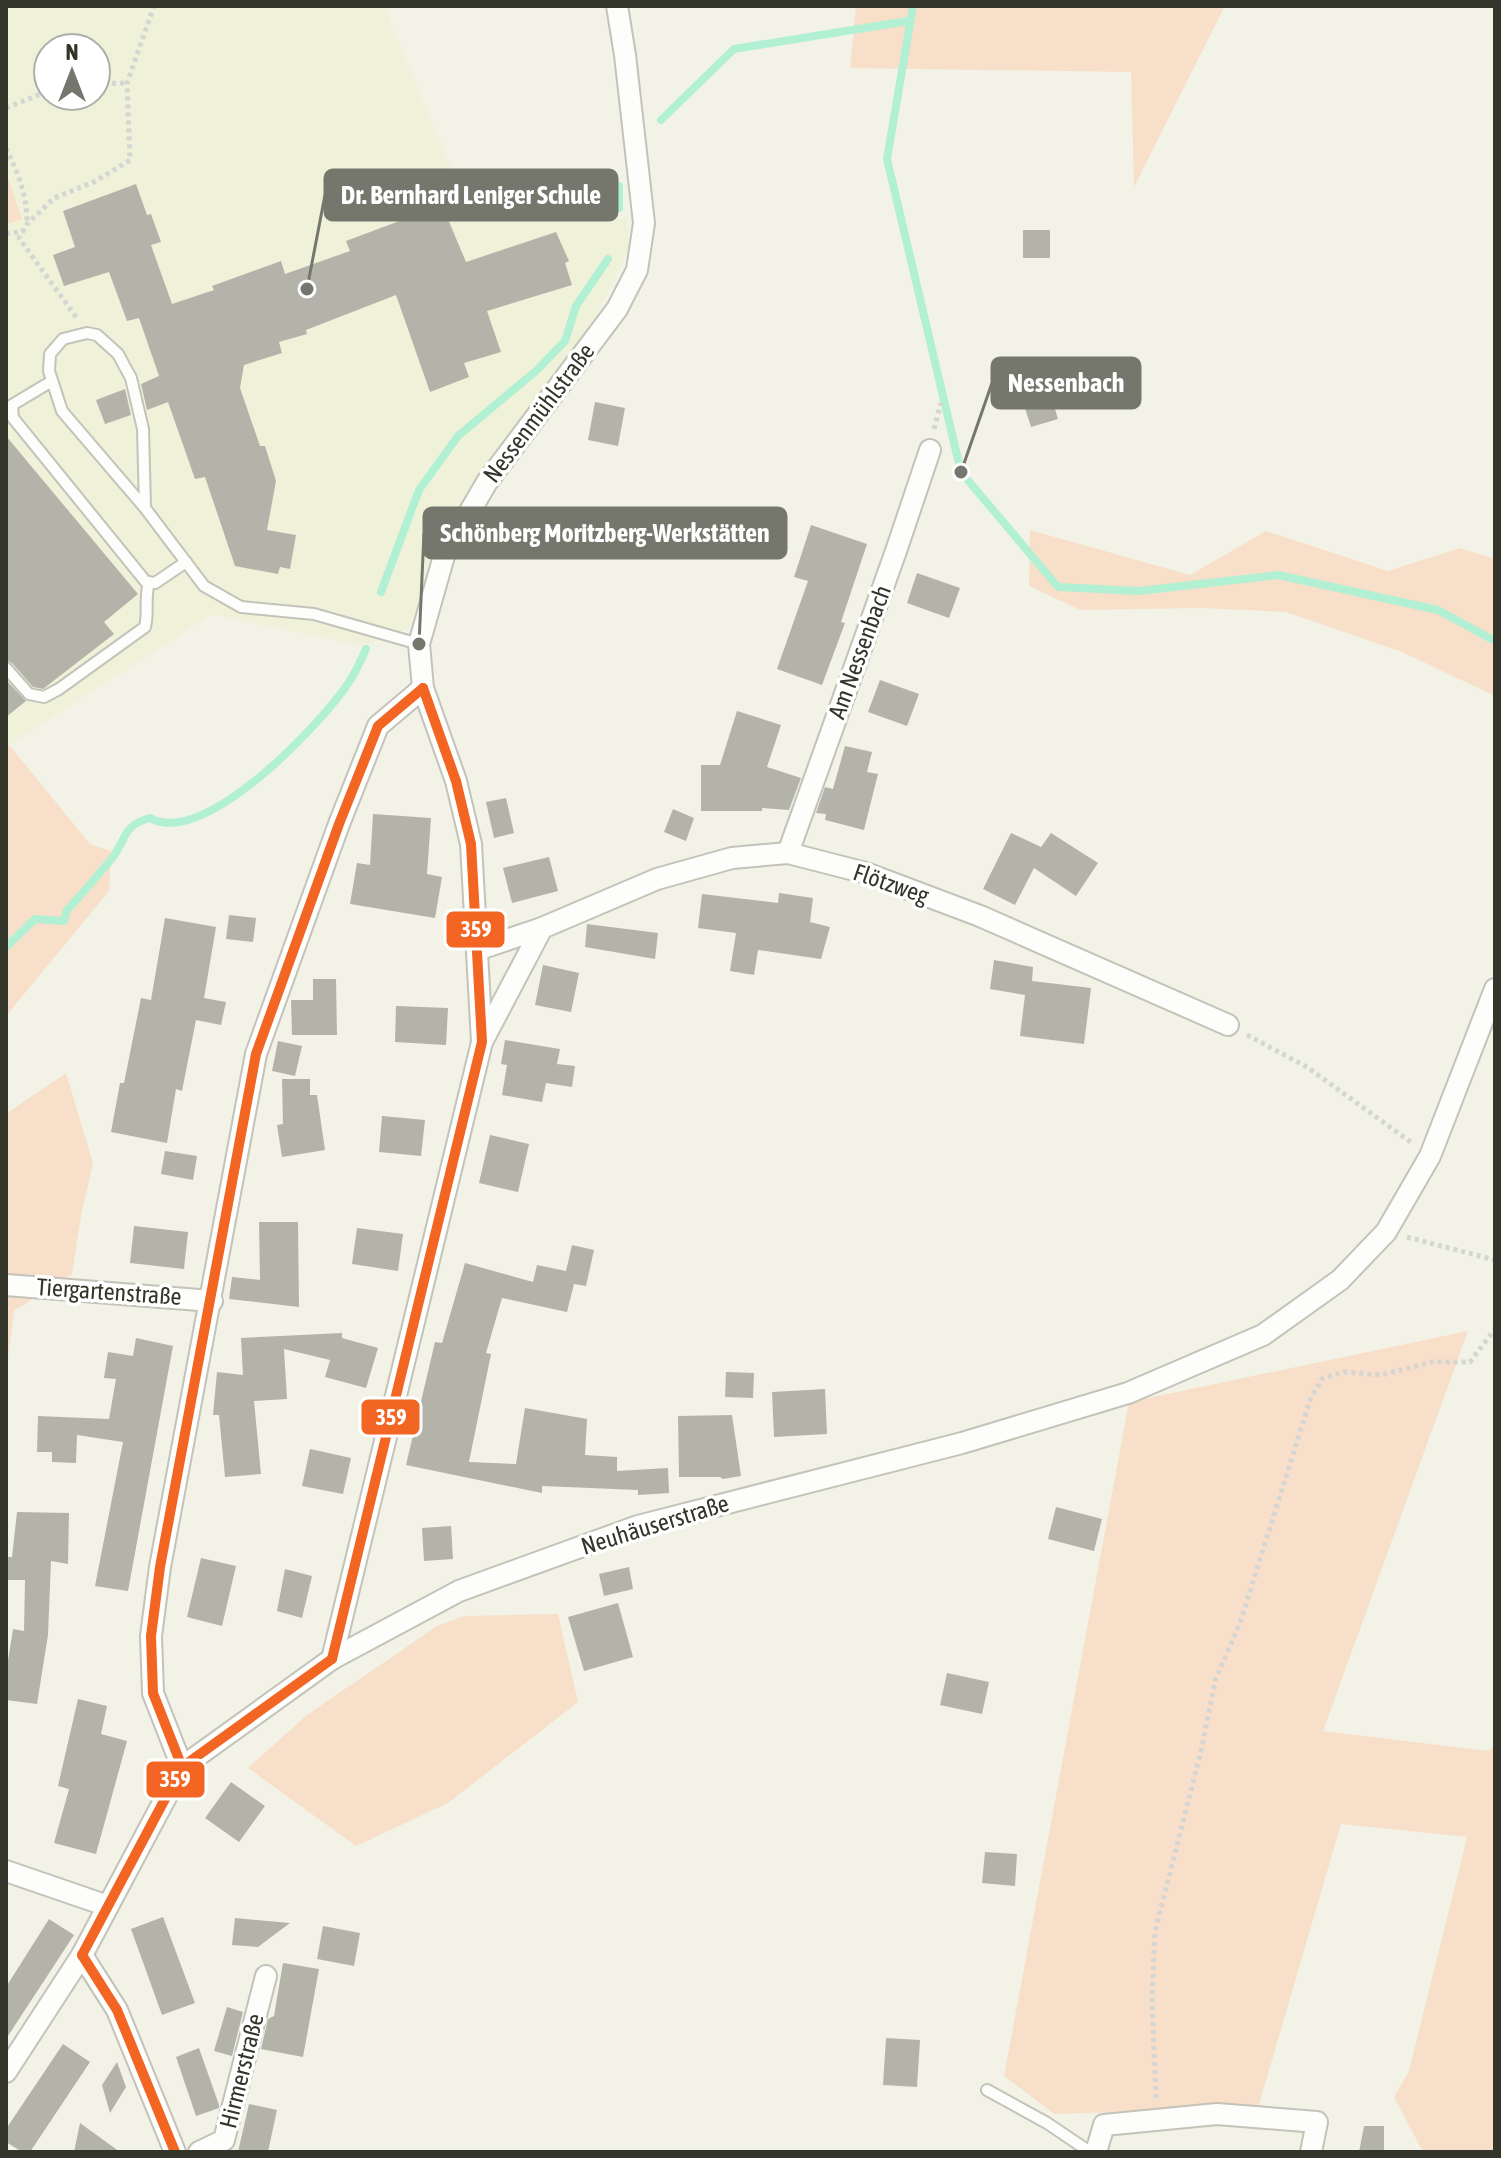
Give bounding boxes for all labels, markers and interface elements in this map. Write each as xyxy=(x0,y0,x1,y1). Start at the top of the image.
north arrow xyxy=(32,32,112,112)
text: N xyxy=(66,39,78,65)
callout: Dr. Bernhard Leniger Schule xyxy=(325,170,617,220)
text: Dr. Bernhard Leniger Schule xyxy=(341,180,601,210)
street label: Nessenmühlstraße xyxy=(478,338,600,487)
callout: Nessenbach xyxy=(992,358,1140,408)
text: Nessenbach xyxy=(1008,368,1124,398)
callout: Schönberg Moritzberg-Werkstätten xyxy=(424,508,786,558)
text: Schönberg Moritzberg-Werkstätten xyxy=(440,518,770,548)
street label: Am Nessenbach xyxy=(823,581,896,722)
street label: Flötzweg xyxy=(850,858,933,909)
line badge: 359 xyxy=(445,910,506,949)
text: 359 xyxy=(460,916,492,942)
street label: Tiergartenstraße xyxy=(36,1273,182,1310)
line badge: 359 xyxy=(360,1398,421,1436)
text: 359 xyxy=(375,1404,407,1430)
street label: Neuhäuserstraße xyxy=(578,1489,732,1560)
line badge: 359 xyxy=(145,1760,206,1799)
text: 359 xyxy=(159,1766,191,1792)
street label: Hirmerstraße xyxy=(214,2011,269,2131)

